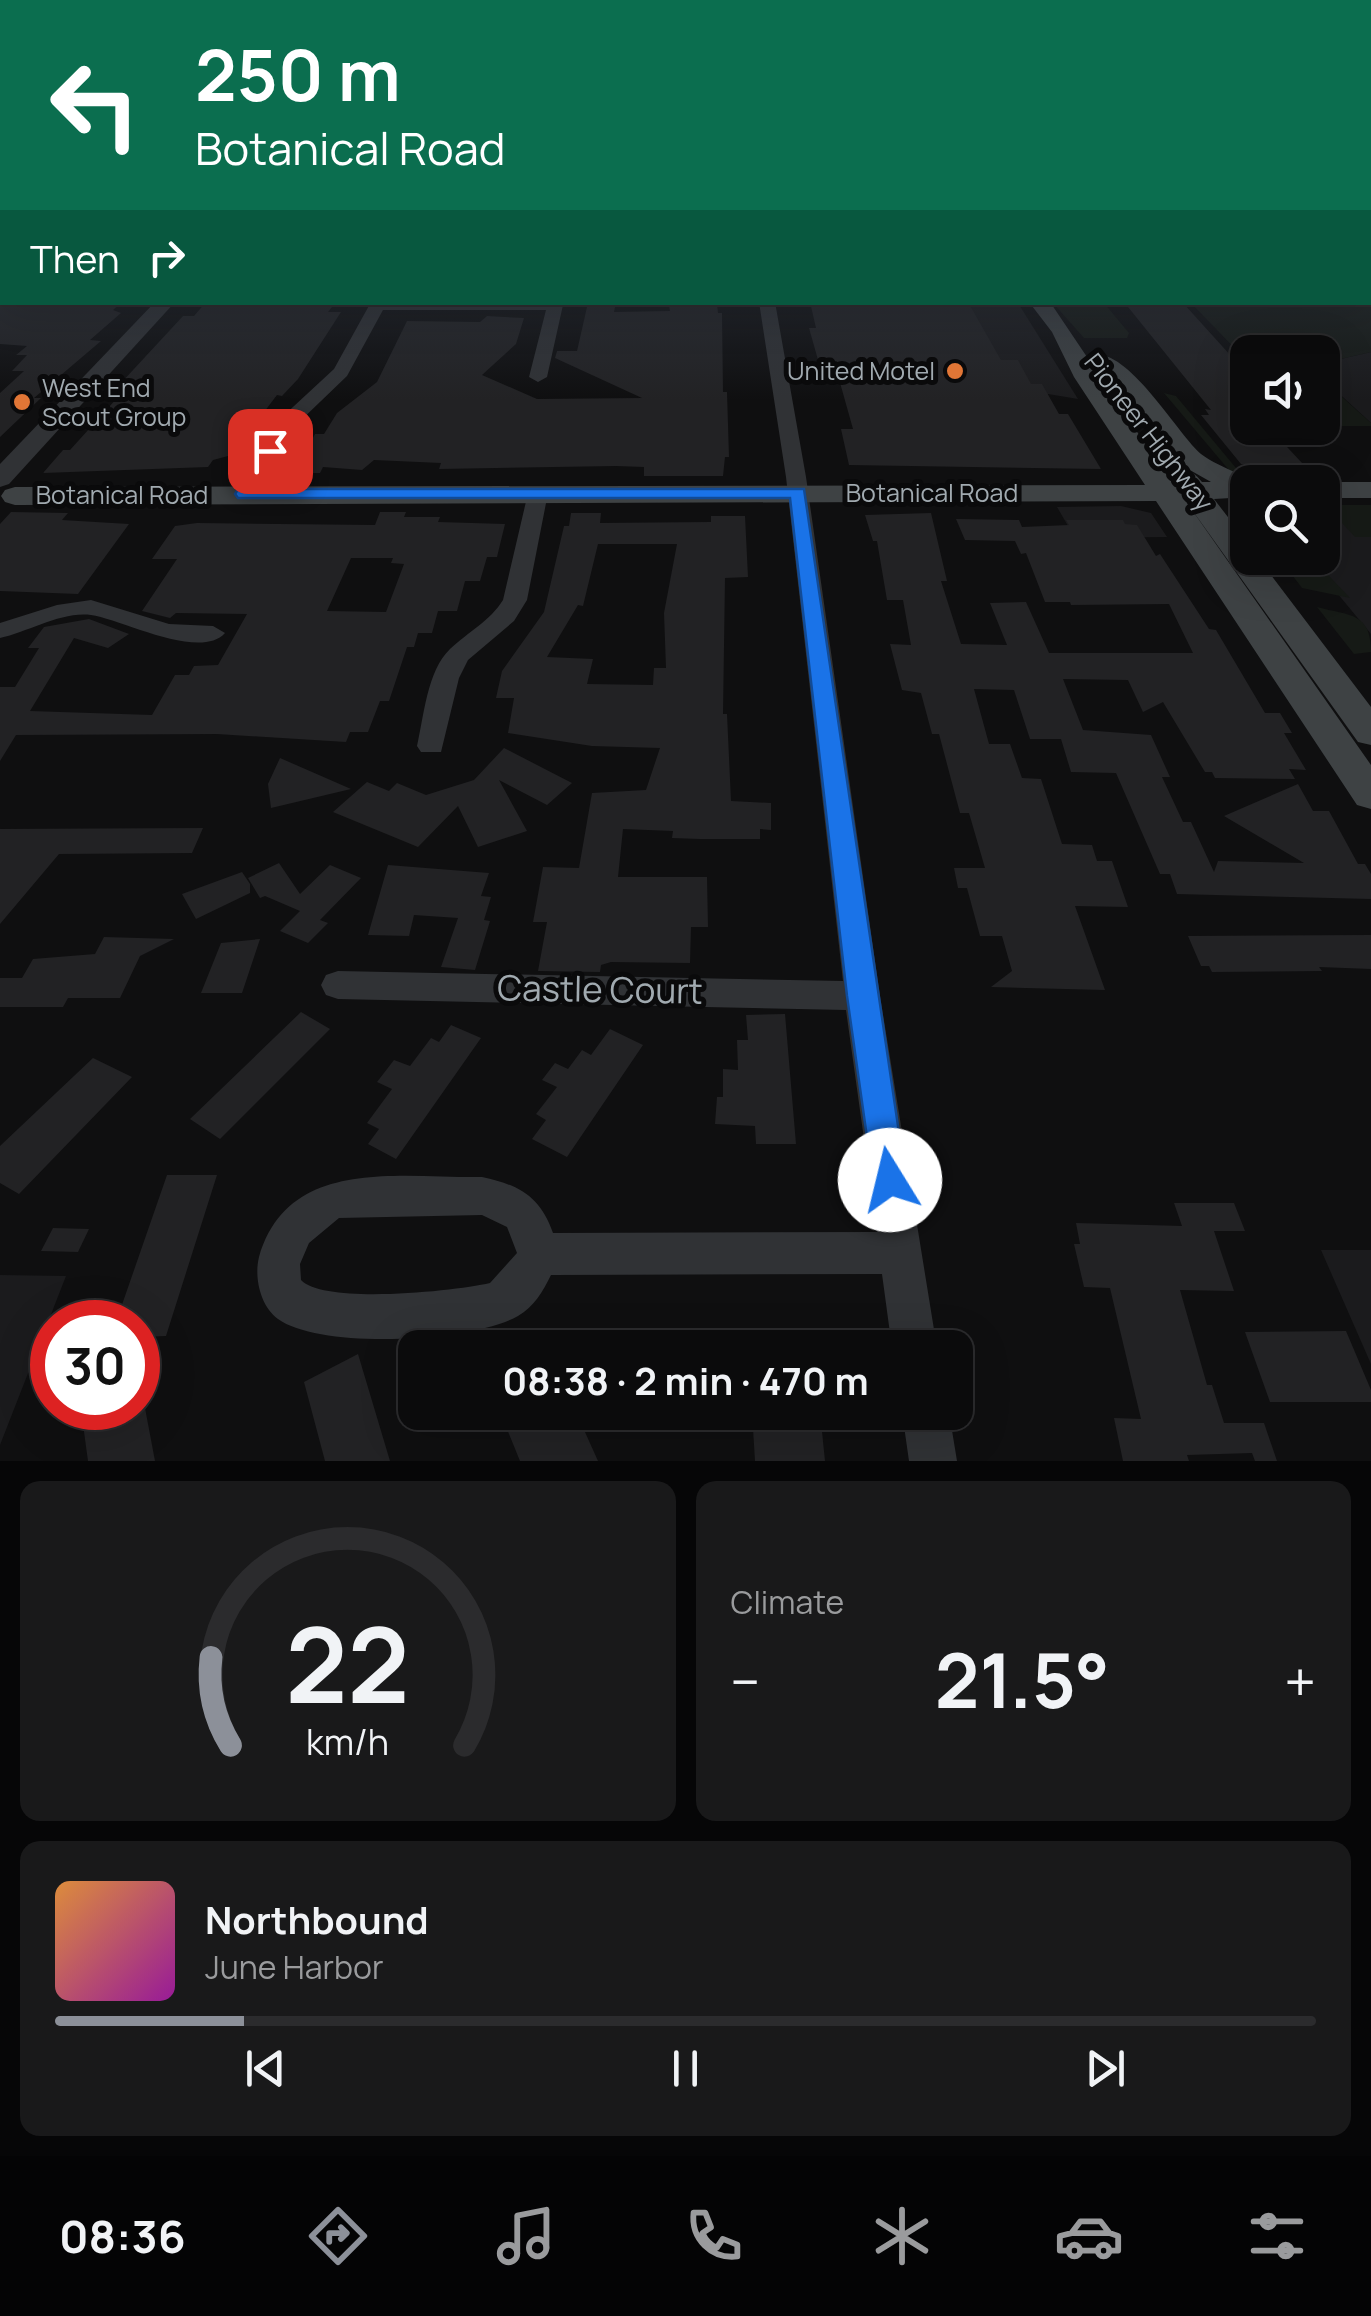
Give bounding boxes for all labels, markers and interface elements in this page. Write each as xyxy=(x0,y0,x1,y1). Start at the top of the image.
text: 250 m xyxy=(195,26,401,122)
icon: left xyxy=(30,40,160,170)
text: Botanical Road xyxy=(195,117,505,179)
icon: right xyxy=(139,230,194,285)
text: Then xyxy=(30,232,119,284)
map controls xyxy=(1230,335,1340,575)
button: sound xyxy=(1230,335,1340,445)
street label: Pioneer Highway xyxy=(1077,346,1222,518)
place label: United Motel xyxy=(787,353,935,388)
marker: United Motel xyxy=(944,360,966,382)
place label: West End Scout Group xyxy=(42,370,186,434)
marker: West End Scout Group xyxy=(11,391,33,413)
pin xyxy=(228,409,313,494)
icon: arrive xyxy=(243,424,298,479)
button: search xyxy=(1230,465,1340,575)
street label: Botanical Road xyxy=(846,475,1018,510)
street label: Botanical Road xyxy=(36,477,208,512)
street label: Castle Court xyxy=(497,963,703,1015)
position arrow xyxy=(838,1128,942,1232)
speed limit sign: 30 xyxy=(30,1300,160,1430)
text: 08:38 · 2 min · 470 m xyxy=(502,1354,869,1406)
text: Climate xyxy=(731,1580,844,1624)
text: 22 xyxy=(286,1592,410,1734)
text: 21.5° xyxy=(935,1628,1110,1731)
text: − xyxy=(731,1643,760,1719)
text: + xyxy=(1284,1643,1316,1719)
text: km/h xyxy=(306,1717,389,1766)
text: Northbound xyxy=(205,1893,429,1945)
text: June Harbor xyxy=(205,1945,383,1989)
icon: previous xyxy=(238,2041,293,2096)
icon: pause xyxy=(658,2041,713,2096)
icon: next xyxy=(1078,2041,1133,2096)
icon: directions xyxy=(303,2201,373,2271)
icon: music xyxy=(491,2201,561,2271)
icon: phone xyxy=(679,2201,749,2271)
icon: climate xyxy=(867,2201,937,2271)
icon: car xyxy=(1054,2201,1124,2271)
icon: filters xyxy=(1242,2201,1312,2271)
text: 08:36 xyxy=(59,2205,186,2267)

